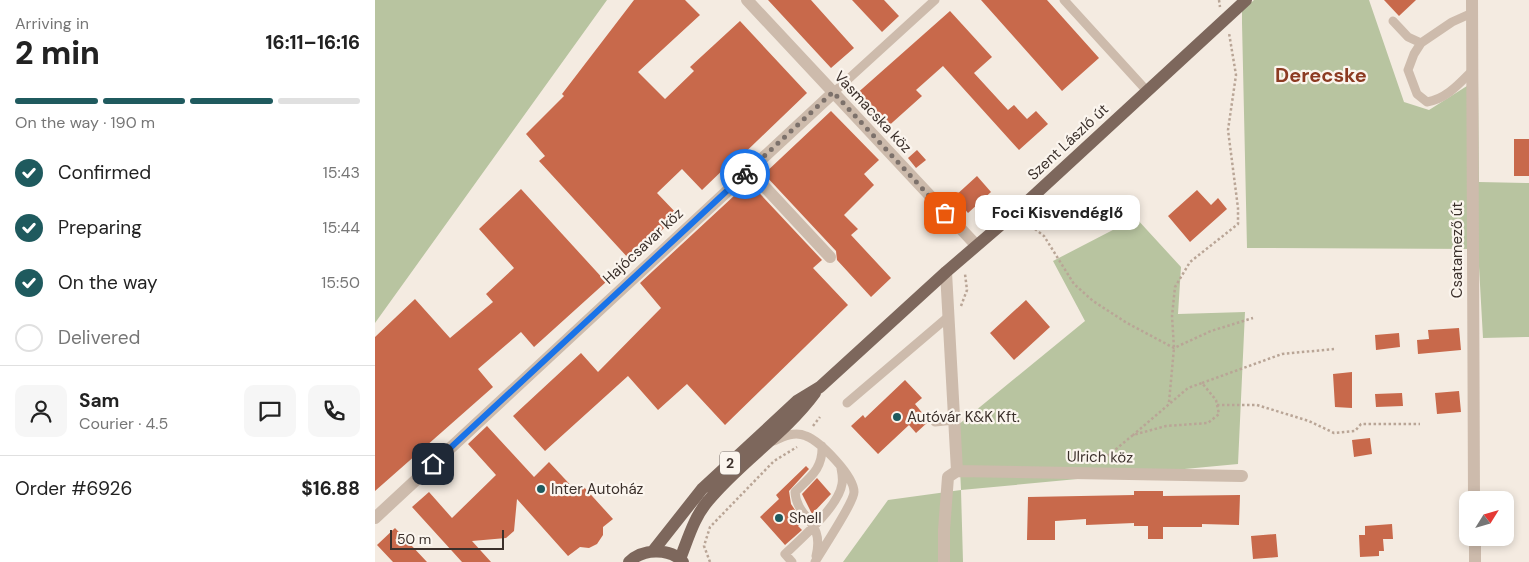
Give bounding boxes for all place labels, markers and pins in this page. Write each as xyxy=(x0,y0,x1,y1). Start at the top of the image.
pin xyxy=(924,192,966,234)
callout: Foci Kisvendéglő xyxy=(975,196,1140,230)
place label: Autóvár K&K Kft. xyxy=(907,407,1020,427)
marker: Autóvár K&K Kft. xyxy=(891,411,903,423)
pin xyxy=(412,443,454,485)
place label: Inter Autoház xyxy=(551,479,644,499)
marker: Inter Autoház xyxy=(535,483,547,495)
place label: Shell xyxy=(789,508,822,528)
marker: Shell xyxy=(773,512,785,524)

